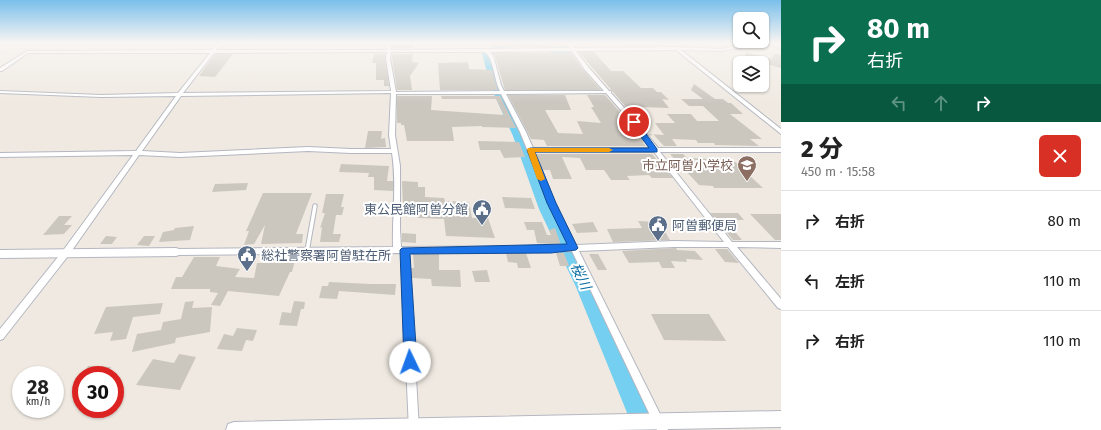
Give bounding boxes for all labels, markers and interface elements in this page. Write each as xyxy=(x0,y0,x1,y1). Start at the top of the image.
map controls xyxy=(733,12,769,92)
button: search xyxy=(733,12,769,48)
text: 80 m xyxy=(867,12,930,45)
icon: right xyxy=(801,16,853,68)
text: 右折 xyxy=(867,50,903,72)
button: layers xyxy=(733,56,769,92)
icon: left xyxy=(888,92,910,114)
icon: ahead xyxy=(930,92,952,114)
icon: right xyxy=(972,92,994,114)
pin xyxy=(617,105,651,139)
icon: arrive xyxy=(623,111,645,133)
text: 2 分 xyxy=(801,135,843,163)
button: close xyxy=(1039,135,1081,177)
school or university icon: 市立阿曽小学校 xyxy=(736,154,758,182)
place label: 市立阿曽小学校 xyxy=(642,158,733,173)
text: 450 m · 15:58 xyxy=(801,164,875,179)
public building icon: 東公民館阿曽分館 xyxy=(471,198,493,226)
place label: 東公民館阿曽分館 xyxy=(364,202,468,217)
icon: right xyxy=(801,210,823,232)
text: 80 m xyxy=(1048,212,1081,230)
text: 右折 xyxy=(835,213,865,231)
public building icon: 阿曽郵便局 xyxy=(647,214,669,242)
place label: 阿曽郵便局 xyxy=(672,218,737,233)
public building icon: 総社警察署阿曽駐在所 xyxy=(236,244,258,272)
place label: 総社警察署阿曽駐在所 xyxy=(261,248,391,263)
water label: 桜川 xyxy=(567,260,595,294)
icon: left xyxy=(801,270,823,292)
text: 110 m xyxy=(1043,272,1081,290)
text: 左折 xyxy=(835,273,865,291)
icon: right xyxy=(801,330,823,352)
text: 110 m xyxy=(1043,332,1081,350)
text: 右折 xyxy=(835,333,865,351)
position arrow xyxy=(389,341,431,383)
speed limit sign: 30 xyxy=(72,366,124,418)
text: 28 xyxy=(27,375,49,399)
text: km/h xyxy=(26,396,50,408)

